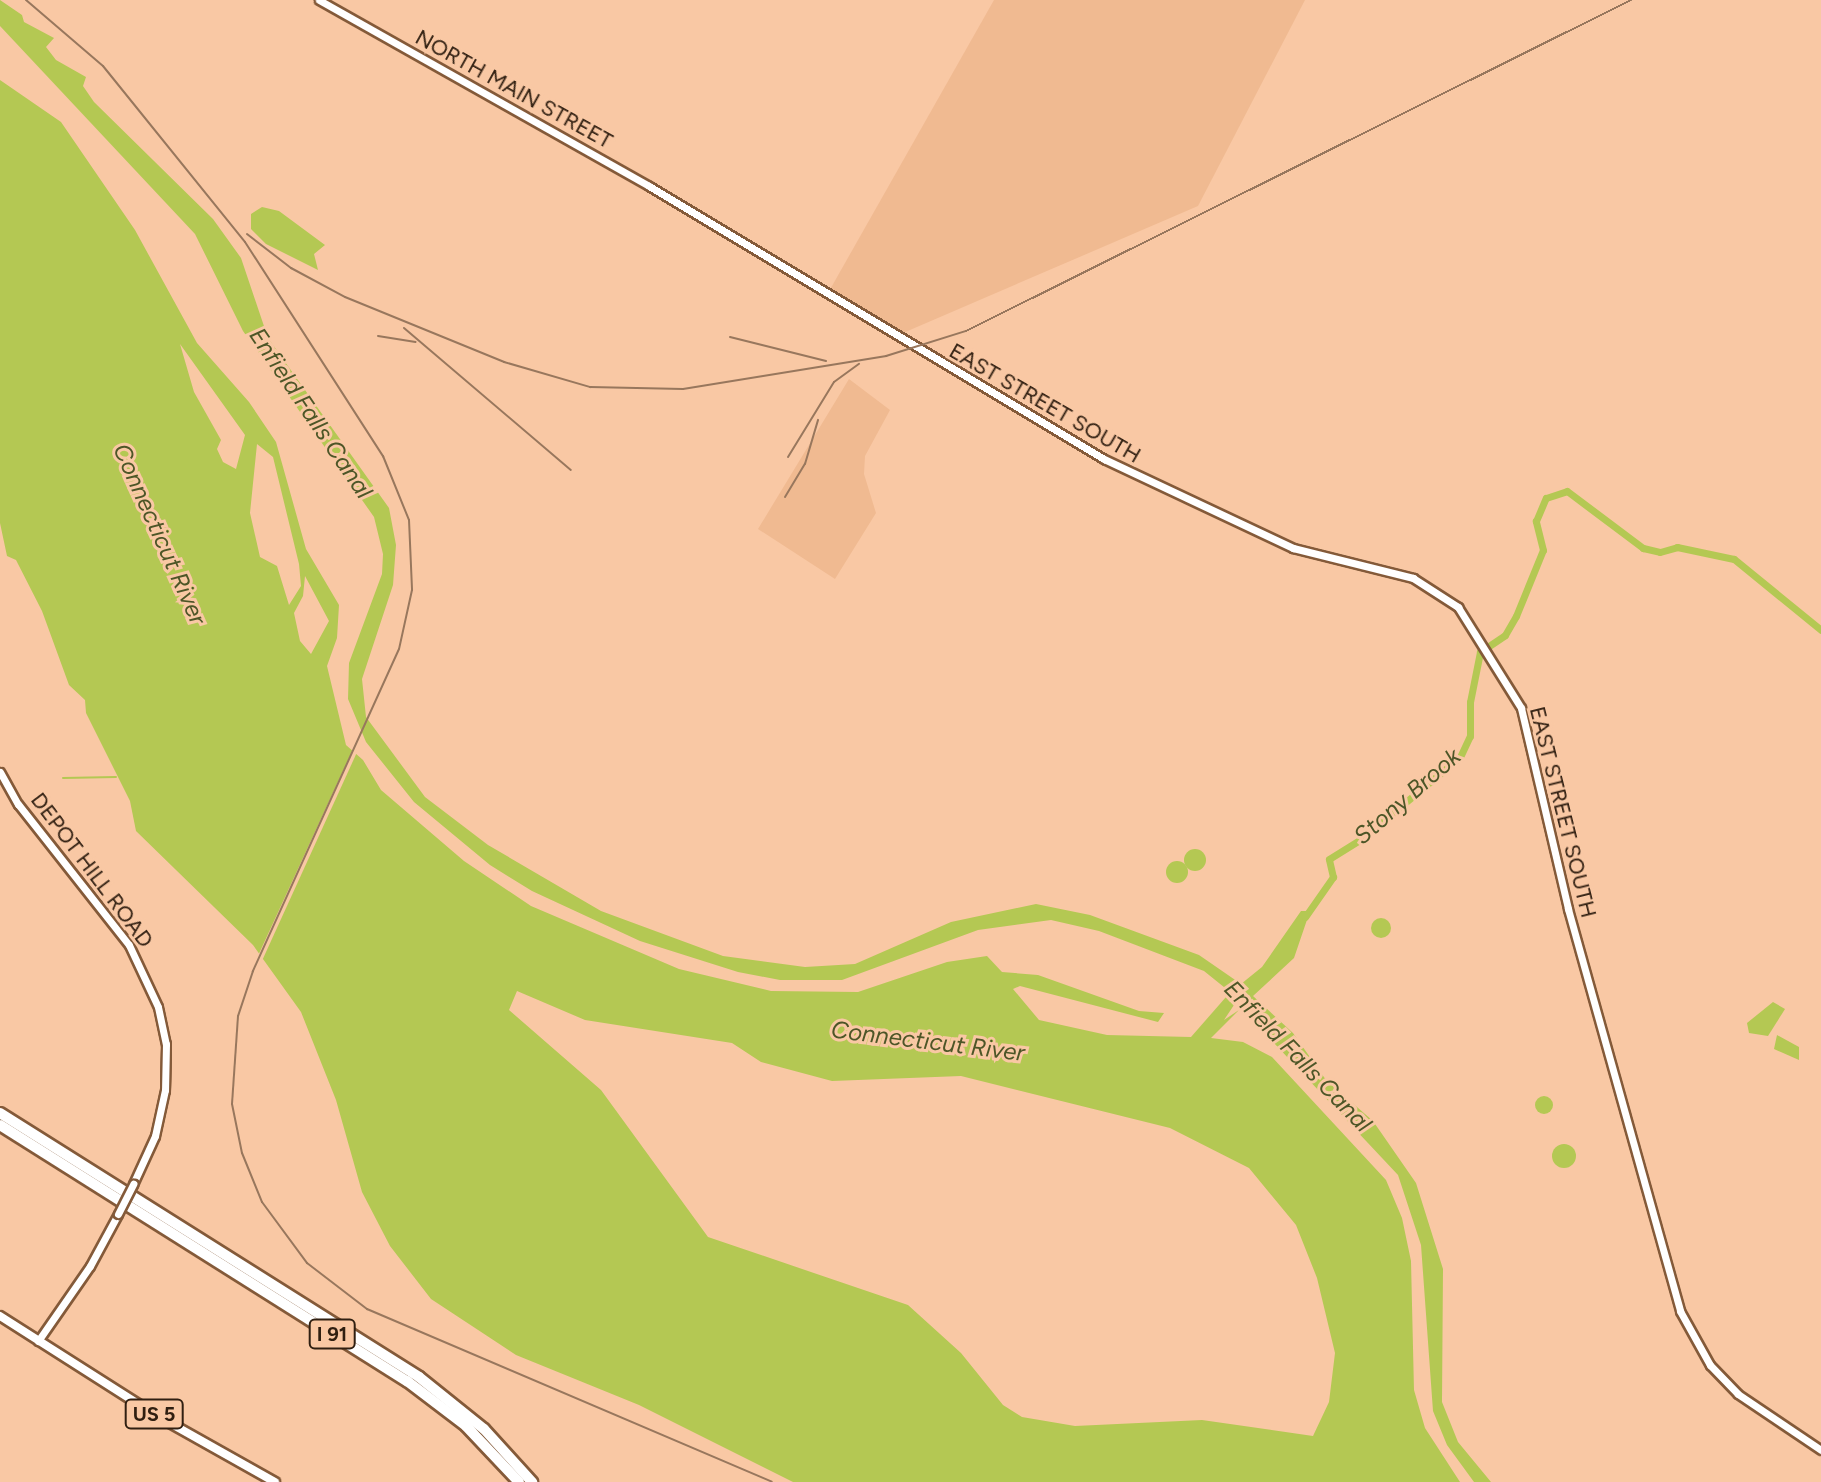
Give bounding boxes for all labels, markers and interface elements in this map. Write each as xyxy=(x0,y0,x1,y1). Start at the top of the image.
street label: NORTH MAIN STREET xyxy=(411,24,617,154)
water label: Enfield Falls Canal xyxy=(243,322,379,504)
street label: EAST STREET SOUTH xyxy=(945,337,1145,469)
water label: Connecticut River xyxy=(107,439,213,629)
street label: EAST STREET SOUTH xyxy=(1524,704,1602,920)
water label: Stony Brook xyxy=(1348,742,1466,850)
street label: DEPOT HILL ROAD xyxy=(25,787,159,953)
water label: Enfield Falls Canal xyxy=(1218,974,1378,1138)
water label: Connecticut River xyxy=(830,1015,1026,1067)
road number: I 91 xyxy=(308,1318,356,1350)
road number: US 5 xyxy=(124,1398,184,1430)

